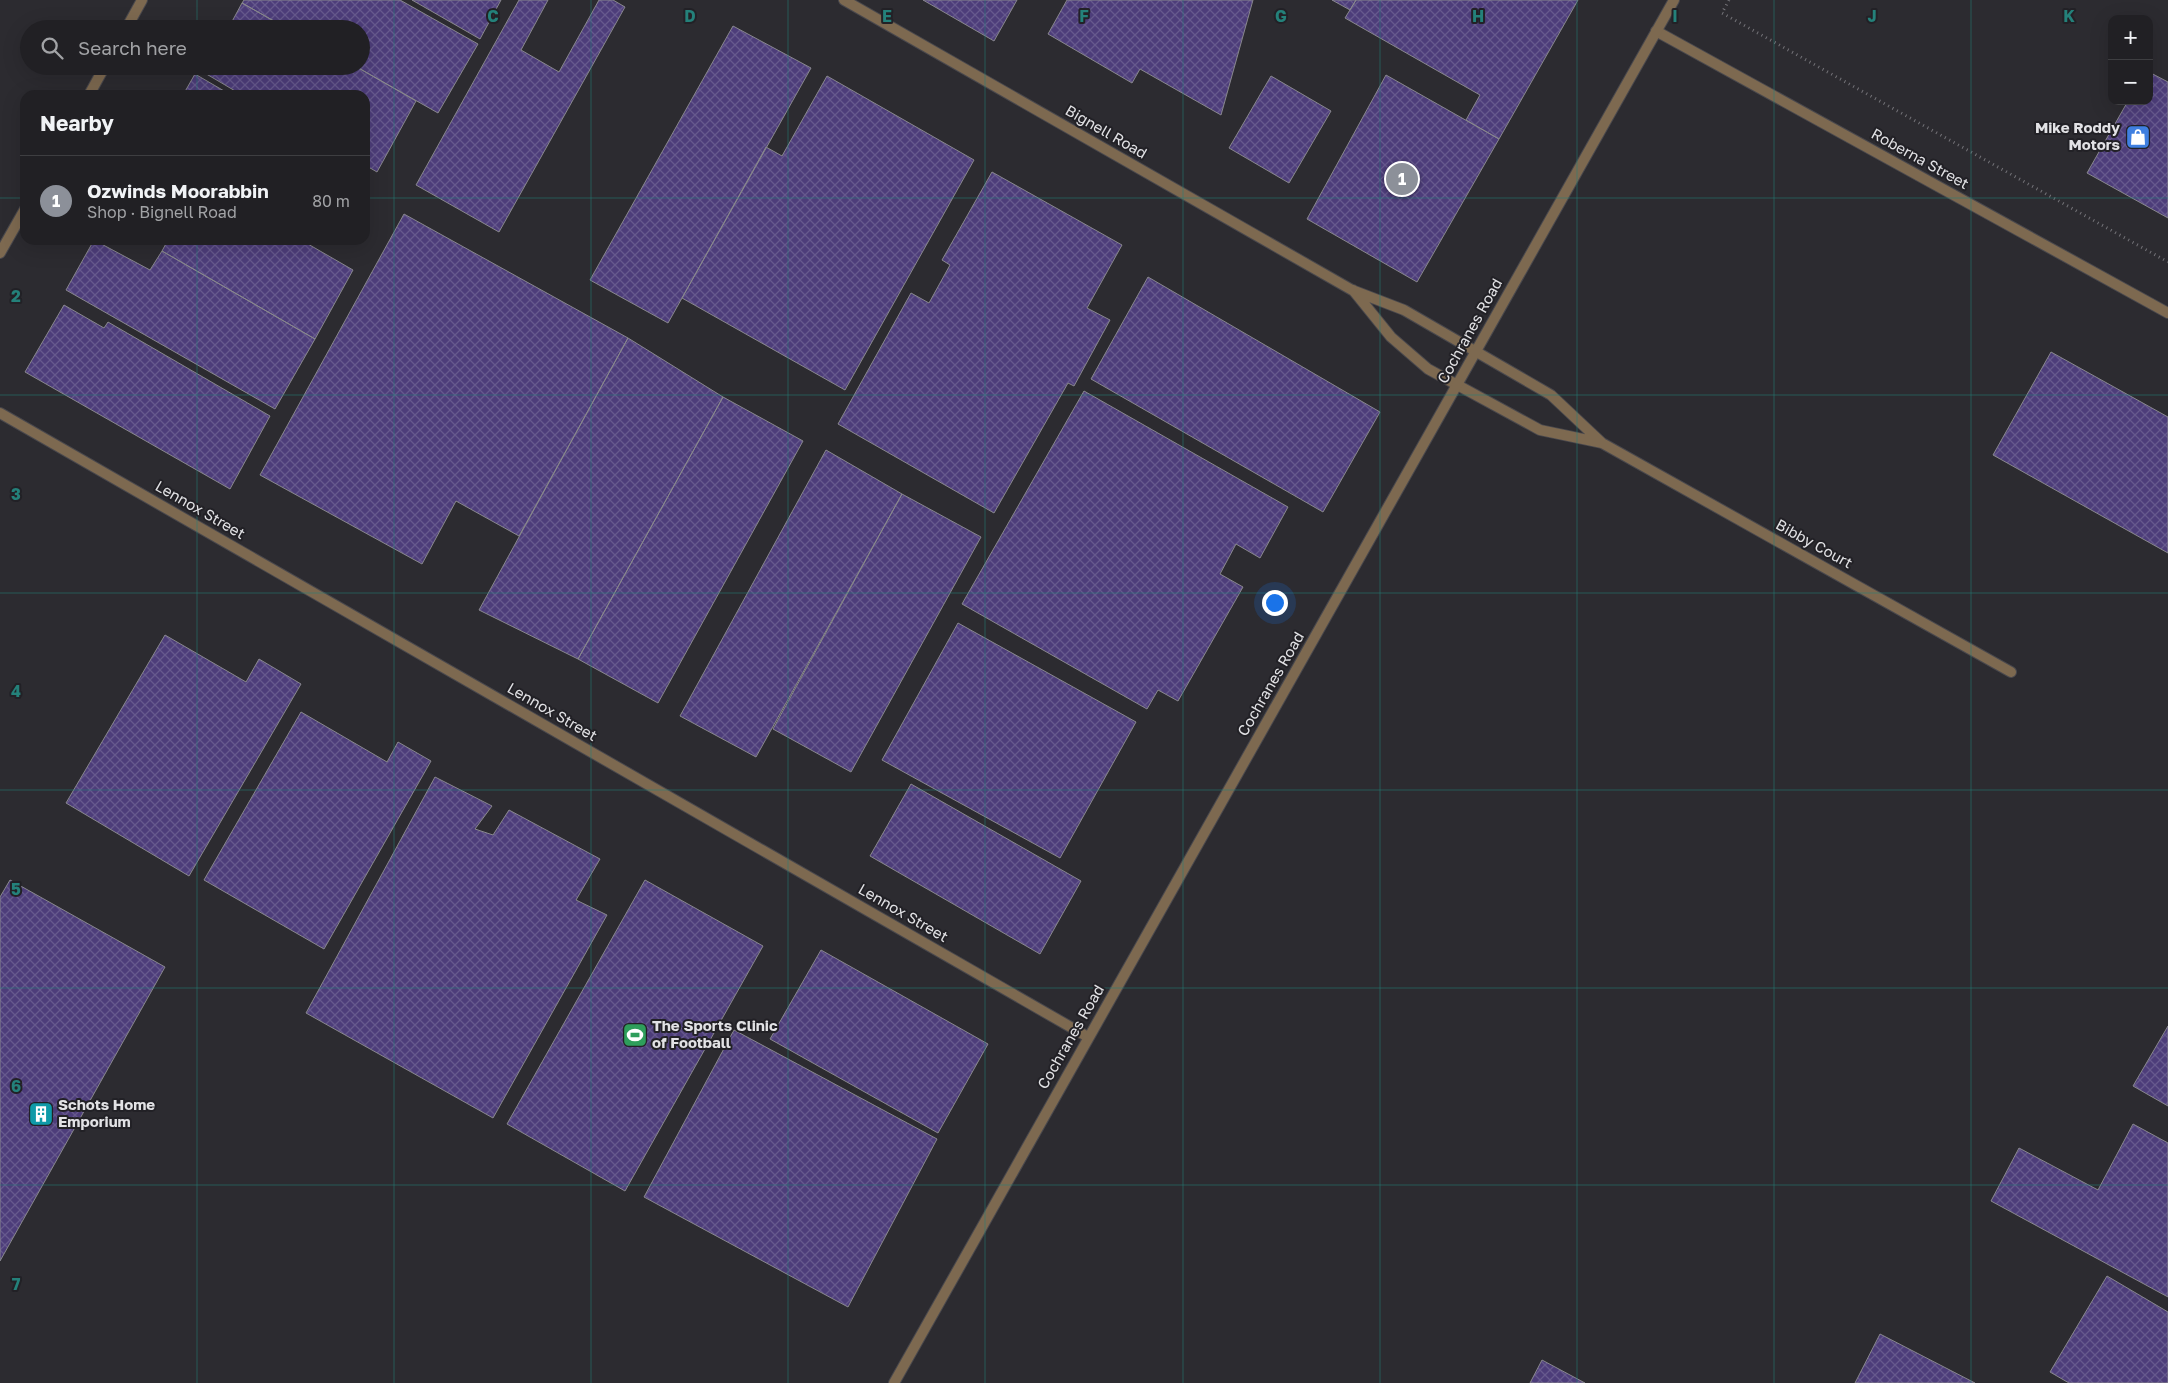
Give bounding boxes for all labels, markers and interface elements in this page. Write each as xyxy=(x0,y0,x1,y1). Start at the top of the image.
text: C xyxy=(487,6,499,26)
text: D xyxy=(684,6,696,26)
text: E xyxy=(882,6,892,26)
text: F xyxy=(1079,6,1089,26)
text: G xyxy=(1275,6,1287,26)
text: H xyxy=(1472,6,1484,26)
text: I xyxy=(1672,6,1678,26)
text: J xyxy=(1867,6,1877,26)
text: K xyxy=(2063,6,2075,26)
map controls xyxy=(2108,15,2153,105)
button: + xyxy=(2108,15,2153,60)
search box xyxy=(20,20,370,75)
icon: search xyxy=(38,34,66,62)
text: Search here xyxy=(78,36,187,59)
button: − xyxy=(2108,60,2153,105)
street label: Bignell Road xyxy=(1062,101,1151,162)
text: Nearby xyxy=(40,110,114,136)
place label: Mike Roddy Motors xyxy=(2035,118,2120,153)
street label: Roberna Street xyxy=(1869,124,1972,192)
shop icon: Mike Roddy Motors xyxy=(2125,124,2151,150)
pin: 1 xyxy=(1386,160,1418,198)
text: Ozwinds Moorabbin xyxy=(87,179,269,202)
text: 1 xyxy=(52,191,60,211)
text: 80 m xyxy=(312,191,350,211)
text: Shop · Bignell Road xyxy=(87,202,237,222)
street label: Cochranes Road xyxy=(1433,275,1505,386)
text: 2 xyxy=(11,286,21,306)
street label: Lennox Street xyxy=(152,476,249,542)
text: 3 xyxy=(11,484,21,504)
street label: Bibby Court xyxy=(1773,515,1856,572)
your location xyxy=(1262,590,1288,616)
street label: Cochranes Road xyxy=(1233,628,1307,739)
street label: Lennox Street xyxy=(504,678,601,744)
text: 4 xyxy=(11,681,21,701)
text: 5 xyxy=(11,879,21,899)
street label: Lennox Street xyxy=(855,879,952,945)
street label: Cochranes Road xyxy=(1033,981,1107,1092)
place label: The Sports Clinic of Football xyxy=(652,1016,778,1051)
sports icon: The Sports Clinic of Football xyxy=(622,1022,648,1048)
text: 6 xyxy=(11,1076,21,1096)
place label: Schots Home Emporium xyxy=(58,1095,155,1130)
building icon: Schots Home Emporium xyxy=(28,1101,54,1127)
text: 7 xyxy=(12,1274,21,1294)

